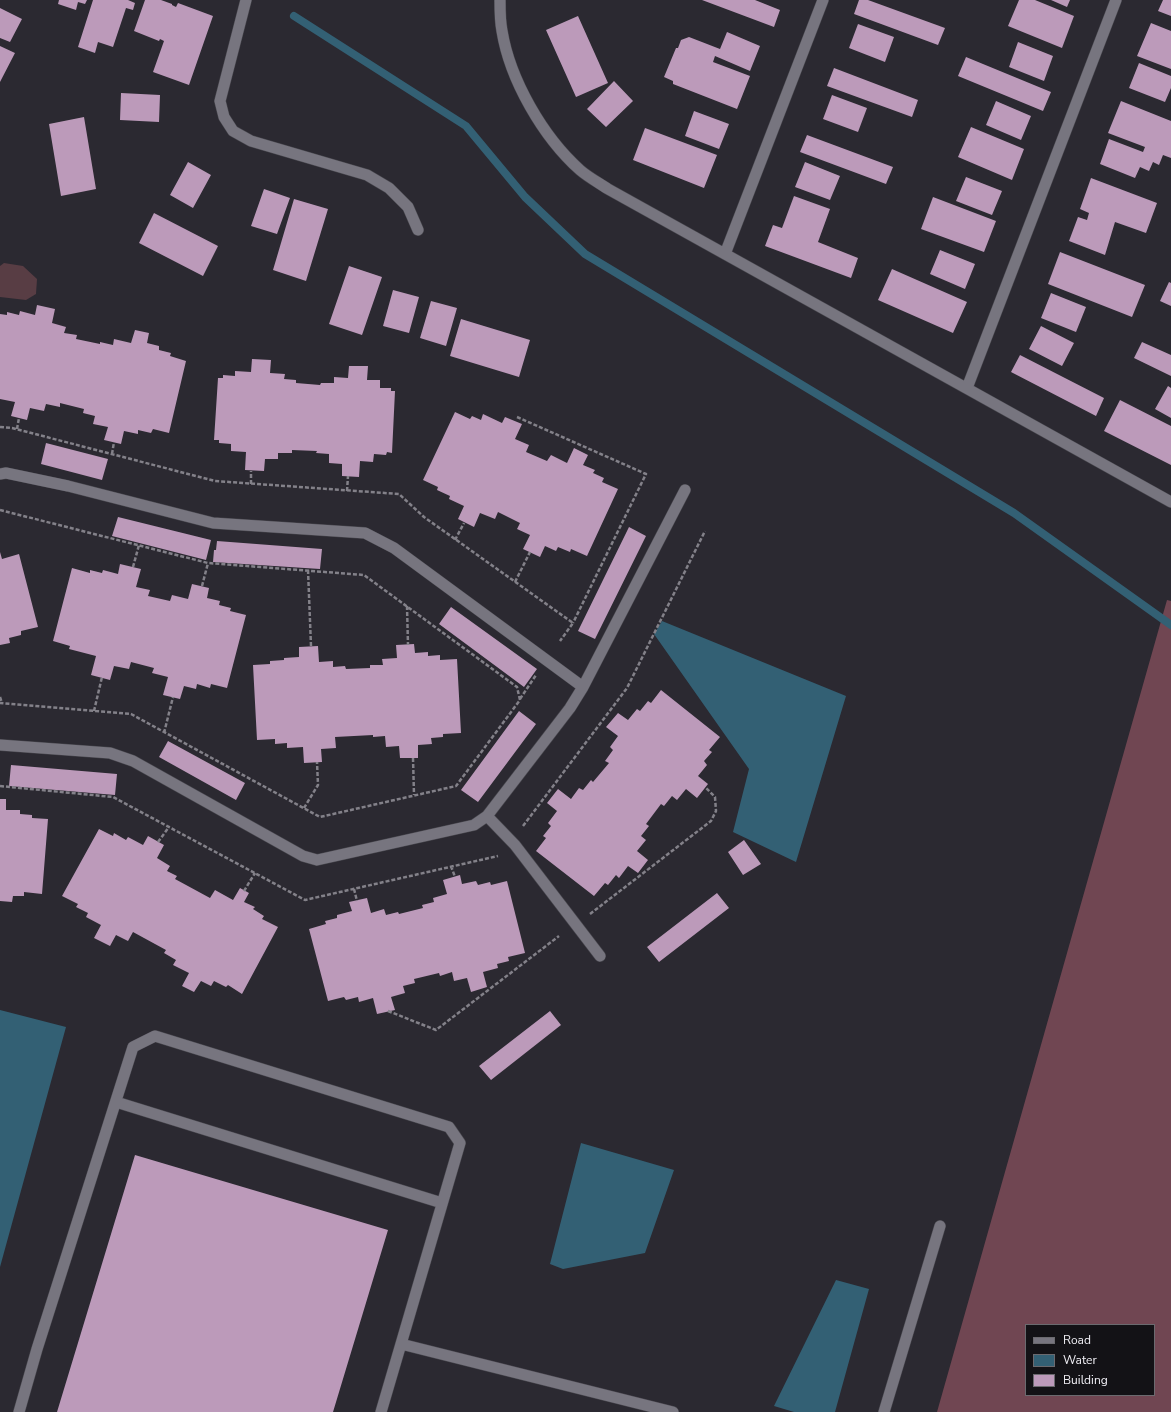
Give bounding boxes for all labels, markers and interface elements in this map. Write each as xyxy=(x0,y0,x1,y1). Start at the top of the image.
legend xyxy=(1025,1324,1155,1396)
text: Road xyxy=(1063,1332,1091,1348)
text: Water xyxy=(1063,1352,1097,1368)
text: Building xyxy=(1063,1372,1108,1388)

